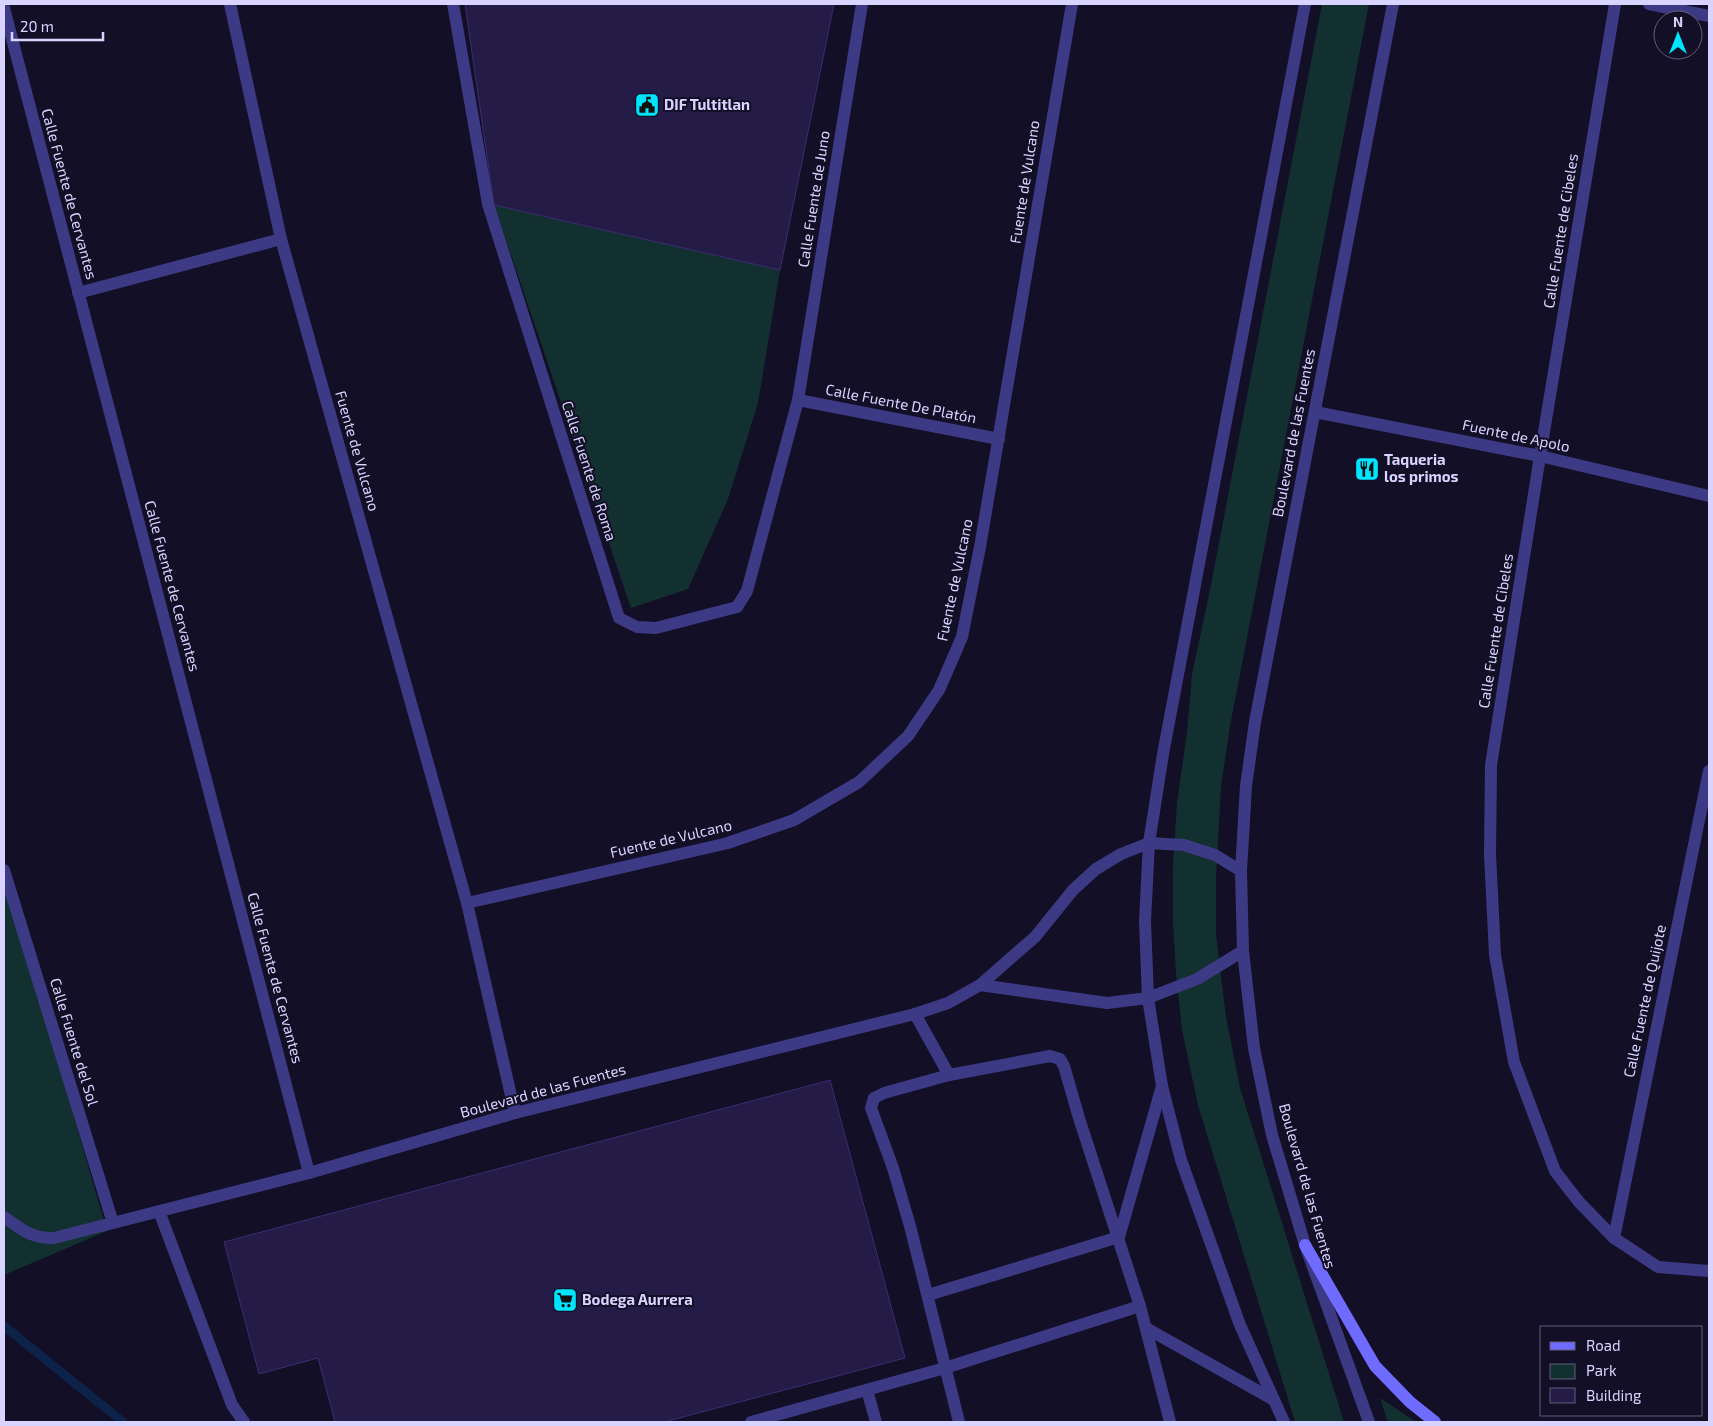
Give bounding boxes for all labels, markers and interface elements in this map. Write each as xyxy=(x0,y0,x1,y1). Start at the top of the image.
scale bar xyxy=(12,10,104,42)
north arrow xyxy=(1653,10,1703,60)
text: N xyxy=(1673,13,1683,30)
text: 20 m xyxy=(20,17,54,35)
public building icon: DIF Tultitlan xyxy=(634,92,660,118)
place label: DIF Tultitlan xyxy=(664,95,750,113)
street label: Calle Fuente de Cervantes xyxy=(38,106,101,281)
street label: Fuente de Vulcano xyxy=(1005,119,1043,245)
street label: Calle Fuente de Juno xyxy=(793,129,833,268)
street label: Calle Fuente de Cibeles xyxy=(1539,152,1581,309)
street label: Boulevard de las Fuentes xyxy=(1268,347,1318,518)
street label: Calle Fuente De Platón xyxy=(824,380,978,426)
street label: Fuente de Vulcano xyxy=(332,388,384,513)
street label: Calle Fuente de Roma xyxy=(559,398,621,543)
street label: Fuente de Apolo xyxy=(1461,415,1572,455)
place label: Taqueria los primos xyxy=(1384,450,1459,485)
restaurant icon: Taqueria los primos xyxy=(1354,456,1380,482)
street label: Calle Fuente de Cervantes xyxy=(141,498,204,673)
street label: Fuente de Vulcano xyxy=(932,517,976,643)
street label: Calle Fuente de Cibeles xyxy=(1474,552,1516,709)
street label: Fuente de Vulcano xyxy=(608,815,733,861)
street label: Calle Fuente de Cervantes xyxy=(244,890,307,1065)
street label: Calle Fuente de Quijote xyxy=(1619,923,1670,1079)
street label: Calle Fuente del Sol xyxy=(47,976,103,1108)
street label: Boulevard de las Fuentes xyxy=(458,1059,628,1121)
street label: Boulevard de las Fuentes xyxy=(1276,1101,1340,1270)
supermarket icon: Bodega Aurrera xyxy=(552,1287,578,1313)
place label: Bodega Aurrera xyxy=(582,1290,693,1308)
legend xyxy=(1540,1326,1703,1416)
text: Road xyxy=(1586,1336,1621,1354)
text: Park xyxy=(1586,1361,1617,1379)
text: Building xyxy=(1586,1386,1642,1404)

